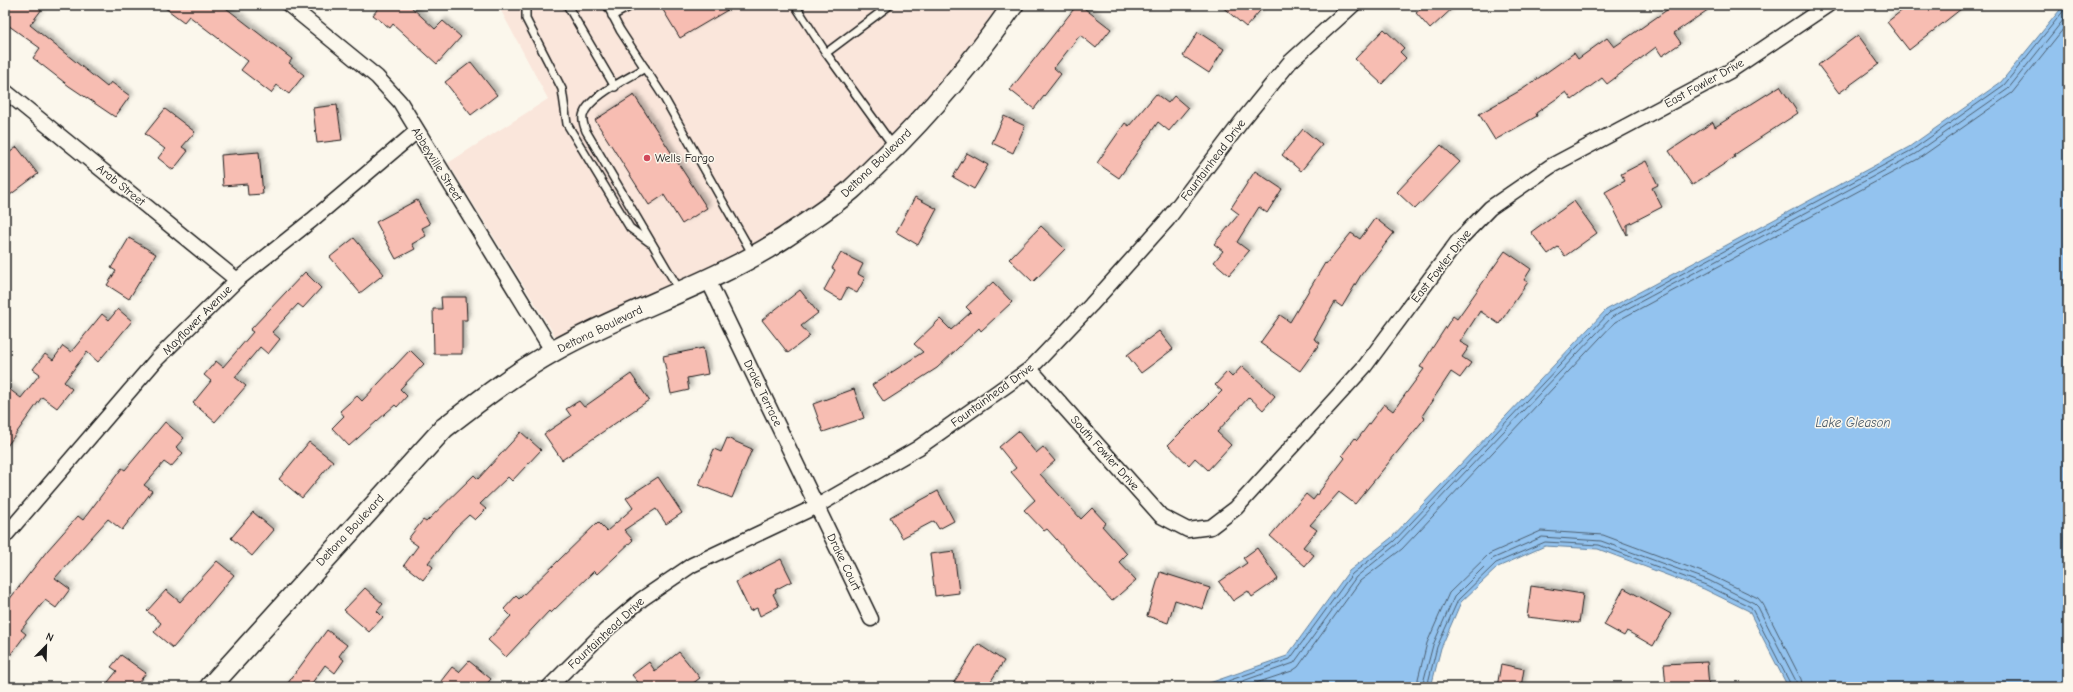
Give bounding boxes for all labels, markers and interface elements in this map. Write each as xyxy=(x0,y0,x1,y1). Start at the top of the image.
street label: East Fowler Drive xyxy=(1662,55,1746,111)
street label: Fountainhead Drive xyxy=(1178,116,1248,204)
street label: Abbeyville Street xyxy=(409,125,466,204)
street label: Deltona Boulevard xyxy=(838,126,914,200)
place label: Wells Fargo xyxy=(655,151,714,165)
marker: Wells Fargo xyxy=(642,153,652,163)
street label: Arab Street xyxy=(94,161,148,209)
street label: East Fowler Drive xyxy=(1408,227,1474,305)
street label: Mayflower Avenue xyxy=(159,282,235,358)
street label: Deltona Boulevard xyxy=(555,302,645,356)
street label: Drake Terrace xyxy=(741,357,785,429)
street label: Fountainhead Drive xyxy=(948,360,1036,430)
street label: South Fowler Drive xyxy=(1068,413,1142,493)
water label: Lake Gleason xyxy=(1815,415,1891,430)
street label: Deltona Boulevard xyxy=(313,491,387,569)
street label: Drake Court xyxy=(824,531,864,593)
street label: Fountainhead Drive xyxy=(565,594,647,672)
north arrow xyxy=(26,626,66,666)
text: N xyxy=(44,630,56,645)

